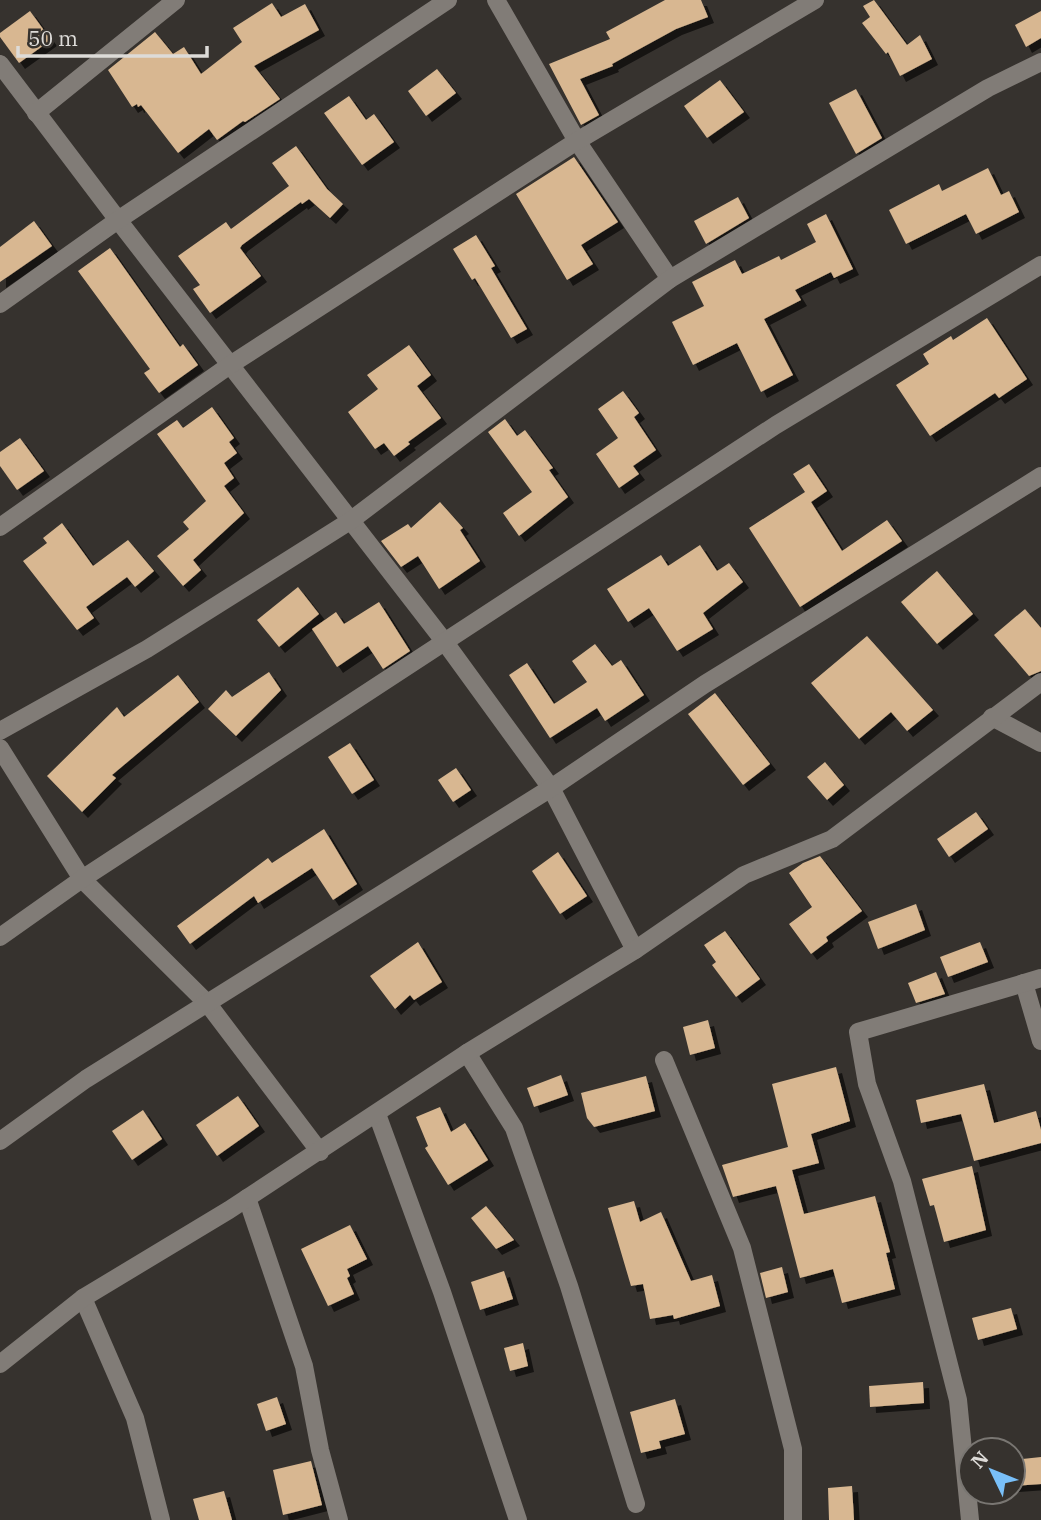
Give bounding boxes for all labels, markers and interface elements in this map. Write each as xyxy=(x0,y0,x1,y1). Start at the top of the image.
scale bar xyxy=(18,14,206,58)
text: 50 m xyxy=(28,24,78,52)
north arrow xyxy=(957,1436,1027,1506)
text: N xyxy=(966,1446,993,1473)

